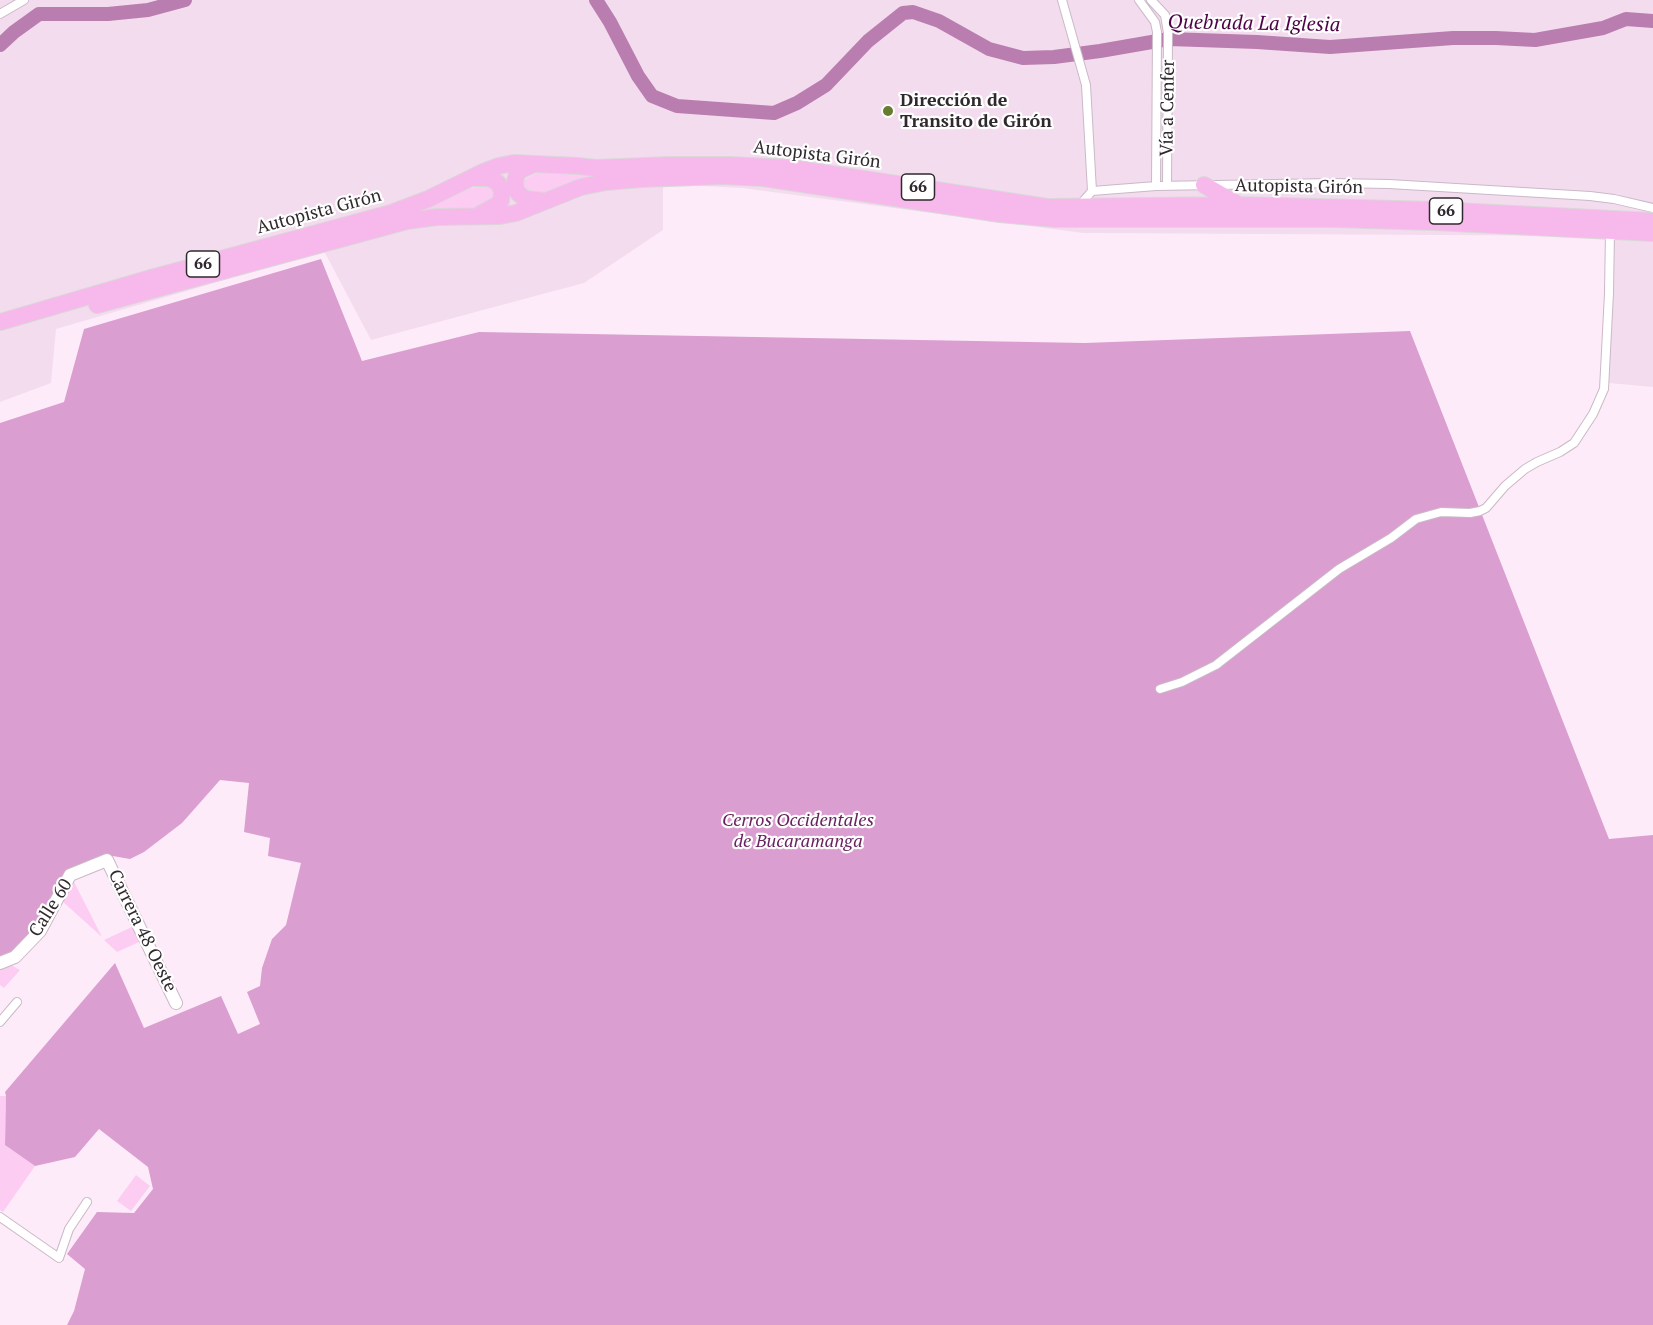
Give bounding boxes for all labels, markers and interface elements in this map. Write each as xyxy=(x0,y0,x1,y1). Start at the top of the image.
water label: Quebrada La Iglesia xyxy=(1167,10,1341,38)
street label: Vía a Cenfer xyxy=(1156,59,1180,157)
place label: Dirección de Transito de Girón xyxy=(900,90,1052,132)
marker: Dirección de Transito de Girón xyxy=(881,104,895,118)
street label: Autopista Girón xyxy=(752,136,882,174)
road number: 66 xyxy=(902,174,934,200)
street label: Autopista Girón xyxy=(1235,175,1363,199)
street label: Autopista Girón xyxy=(254,185,384,239)
road number: 66 xyxy=(1430,198,1462,224)
road number: 66 xyxy=(186,251,220,277)
park label: Cerros Occidentales de Bucaramanga xyxy=(722,810,874,852)
street label: Carrera 48 Oeste xyxy=(103,866,181,996)
street label: Calle 60 xyxy=(25,875,77,941)

